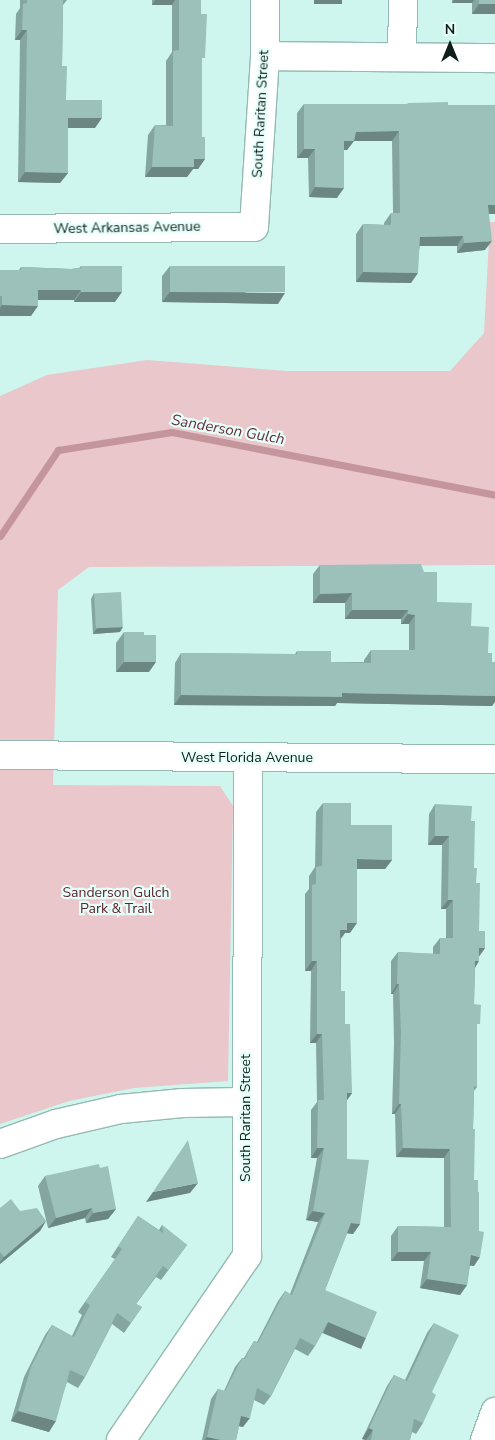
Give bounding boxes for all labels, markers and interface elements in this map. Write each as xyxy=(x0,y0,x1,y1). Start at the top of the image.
north arrow xyxy=(425,20,475,70)
text: N xyxy=(445,20,455,39)
street label: South Raritan Street xyxy=(249,50,273,178)
street label: West Arkansas Avenue xyxy=(53,218,201,238)
water label: Sanderson Gulch xyxy=(170,411,286,449)
street label: West Florida Avenue xyxy=(181,750,313,766)
park label: Sanderson Gulch Park & Trail xyxy=(62,885,170,918)
street label: South Raritan Street xyxy=(238,1054,254,1182)

